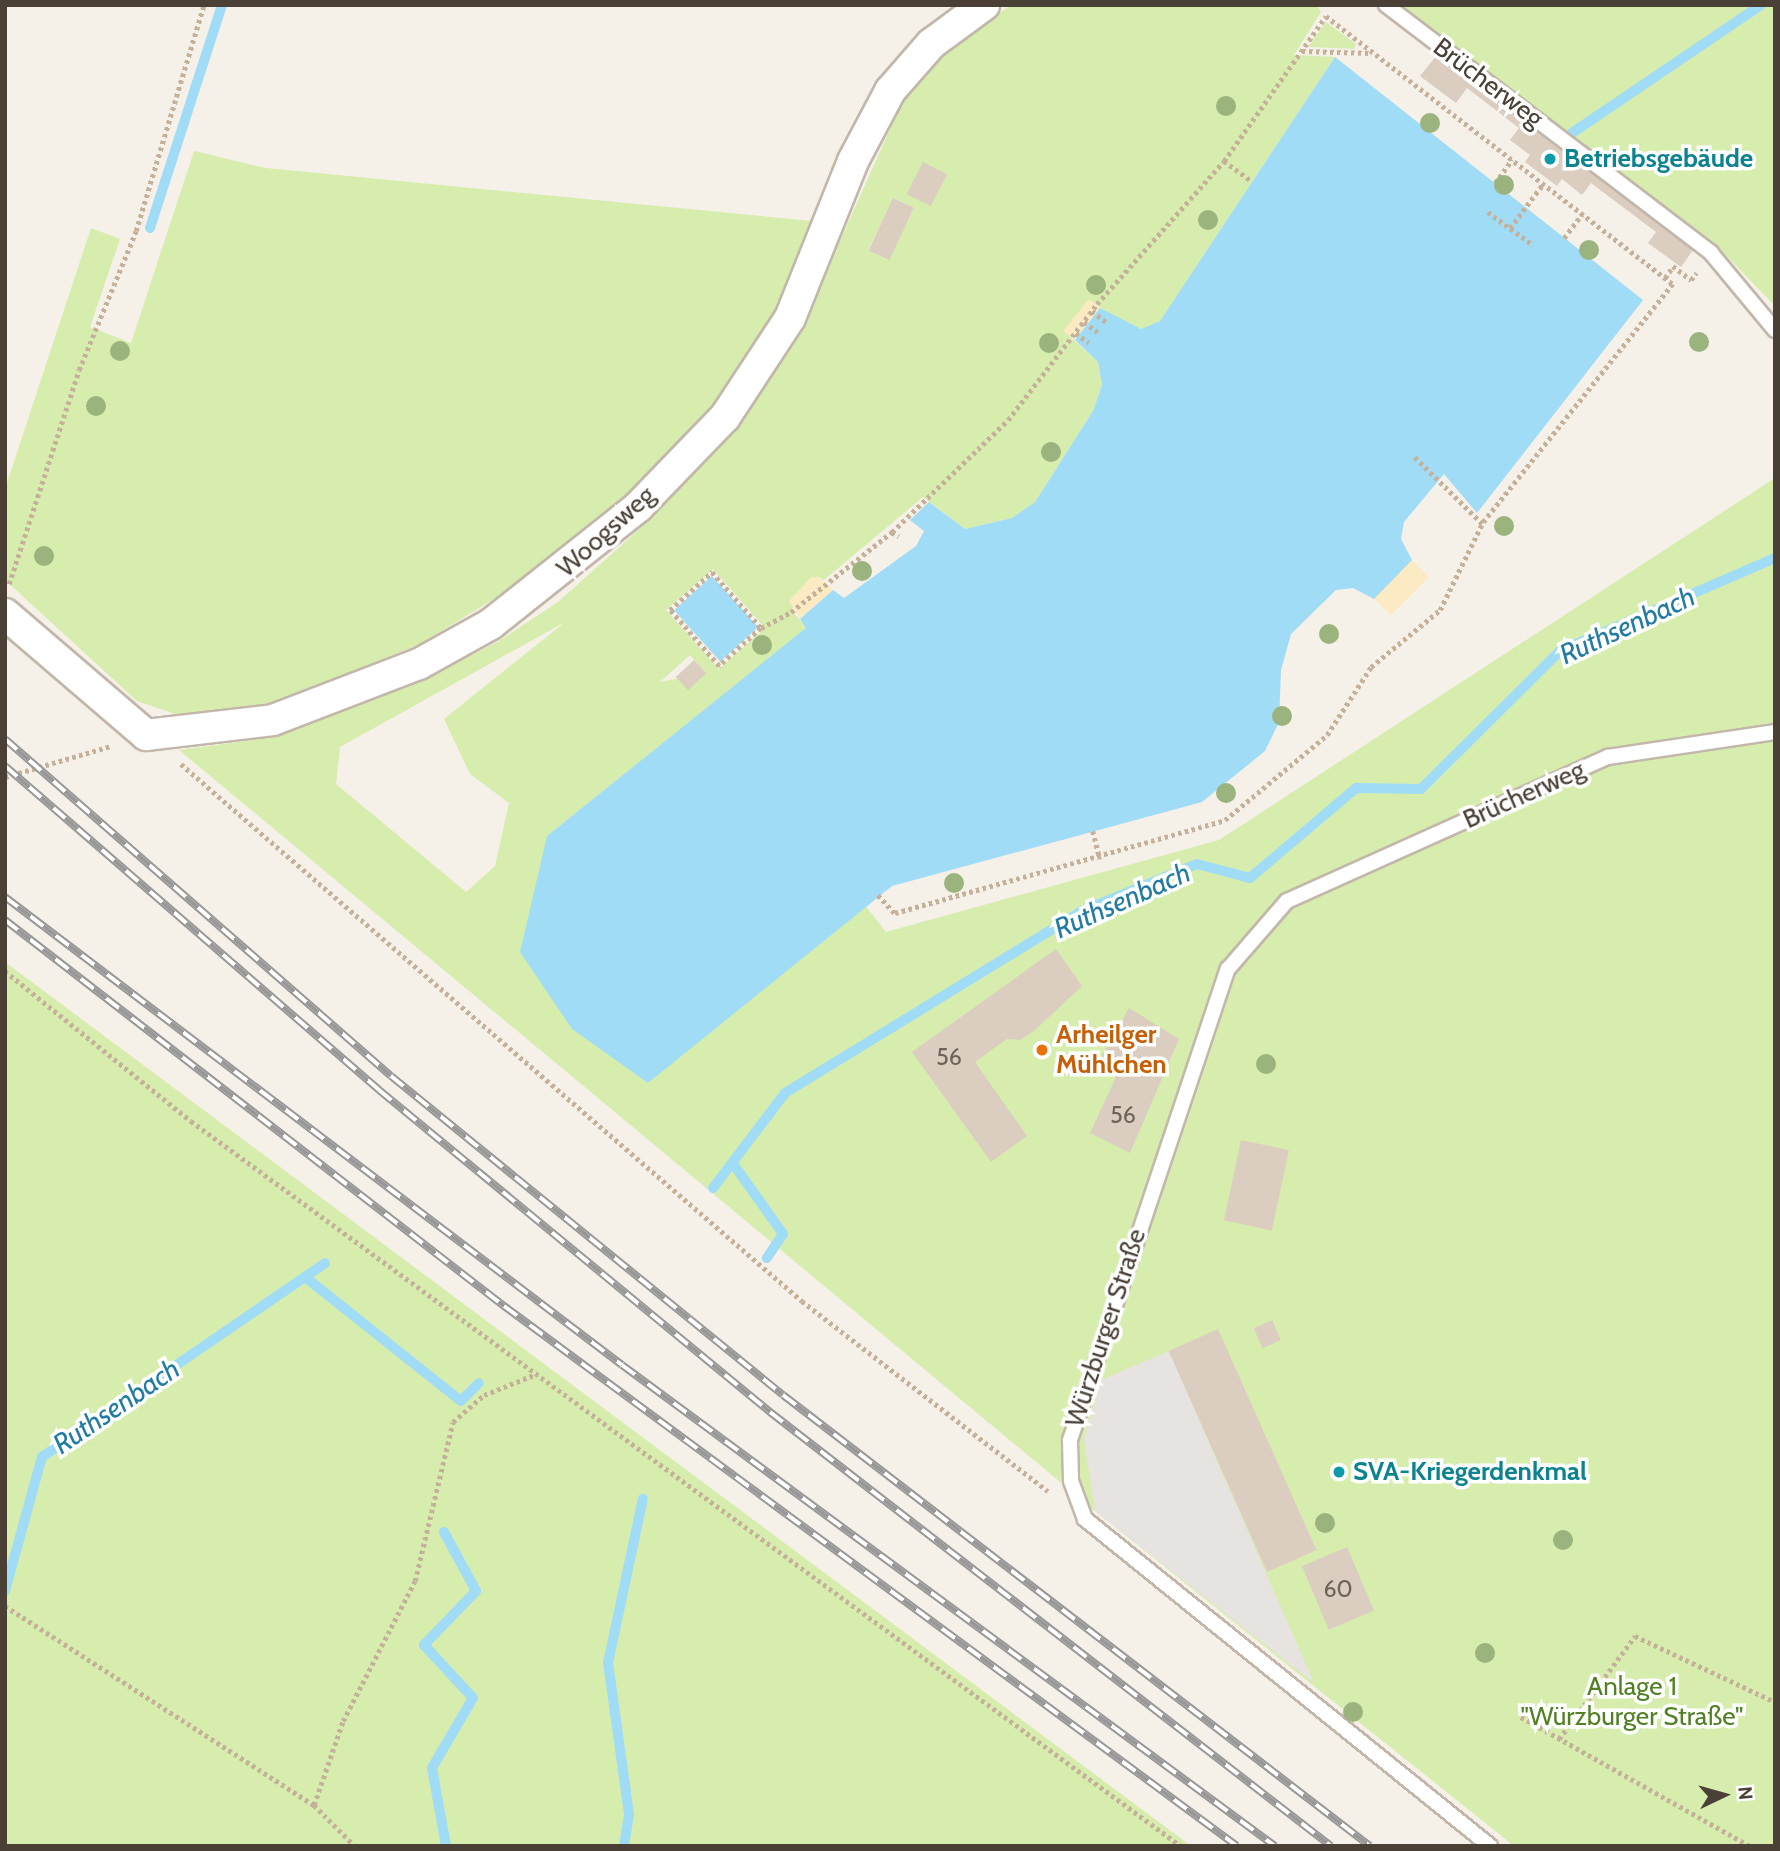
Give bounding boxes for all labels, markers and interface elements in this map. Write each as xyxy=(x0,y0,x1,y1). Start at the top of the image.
street label: Brücherweg xyxy=(1427,32,1549,134)
place label: Betriebsgebäude xyxy=(1564,143,1753,175)
marker: Betriebsgebäude xyxy=(1542,151,1558,167)
street label: Woogsweg xyxy=(551,480,661,584)
water label: Ruthsenbach xyxy=(1554,579,1700,671)
street label: Brücherweg xyxy=(1458,754,1590,836)
water label: Ruthsenbach xyxy=(1049,855,1195,945)
place label: Arheilger Mühlchen xyxy=(1056,1019,1167,1080)
marker: Arheilger Mühlchen xyxy=(1034,1042,1050,1058)
house number: 56 xyxy=(936,1043,962,1071)
house number: 56 xyxy=(1110,1101,1136,1129)
street label: Würzburger Straße xyxy=(1059,1225,1153,1431)
water label: Ruthsenbach xyxy=(46,1351,186,1461)
place label: SVA-Kriegerdenkmal xyxy=(1353,1456,1587,1488)
marker: SVA-Kriegerdenkmal xyxy=(1331,1464,1347,1480)
house number: 60 xyxy=(1323,1575,1353,1603)
park label: Anlage 1 "Würzburger Straße" xyxy=(1521,1671,1743,1732)
north arrow xyxy=(1689,1760,1759,1830)
text: N xyxy=(1733,1785,1757,1801)

